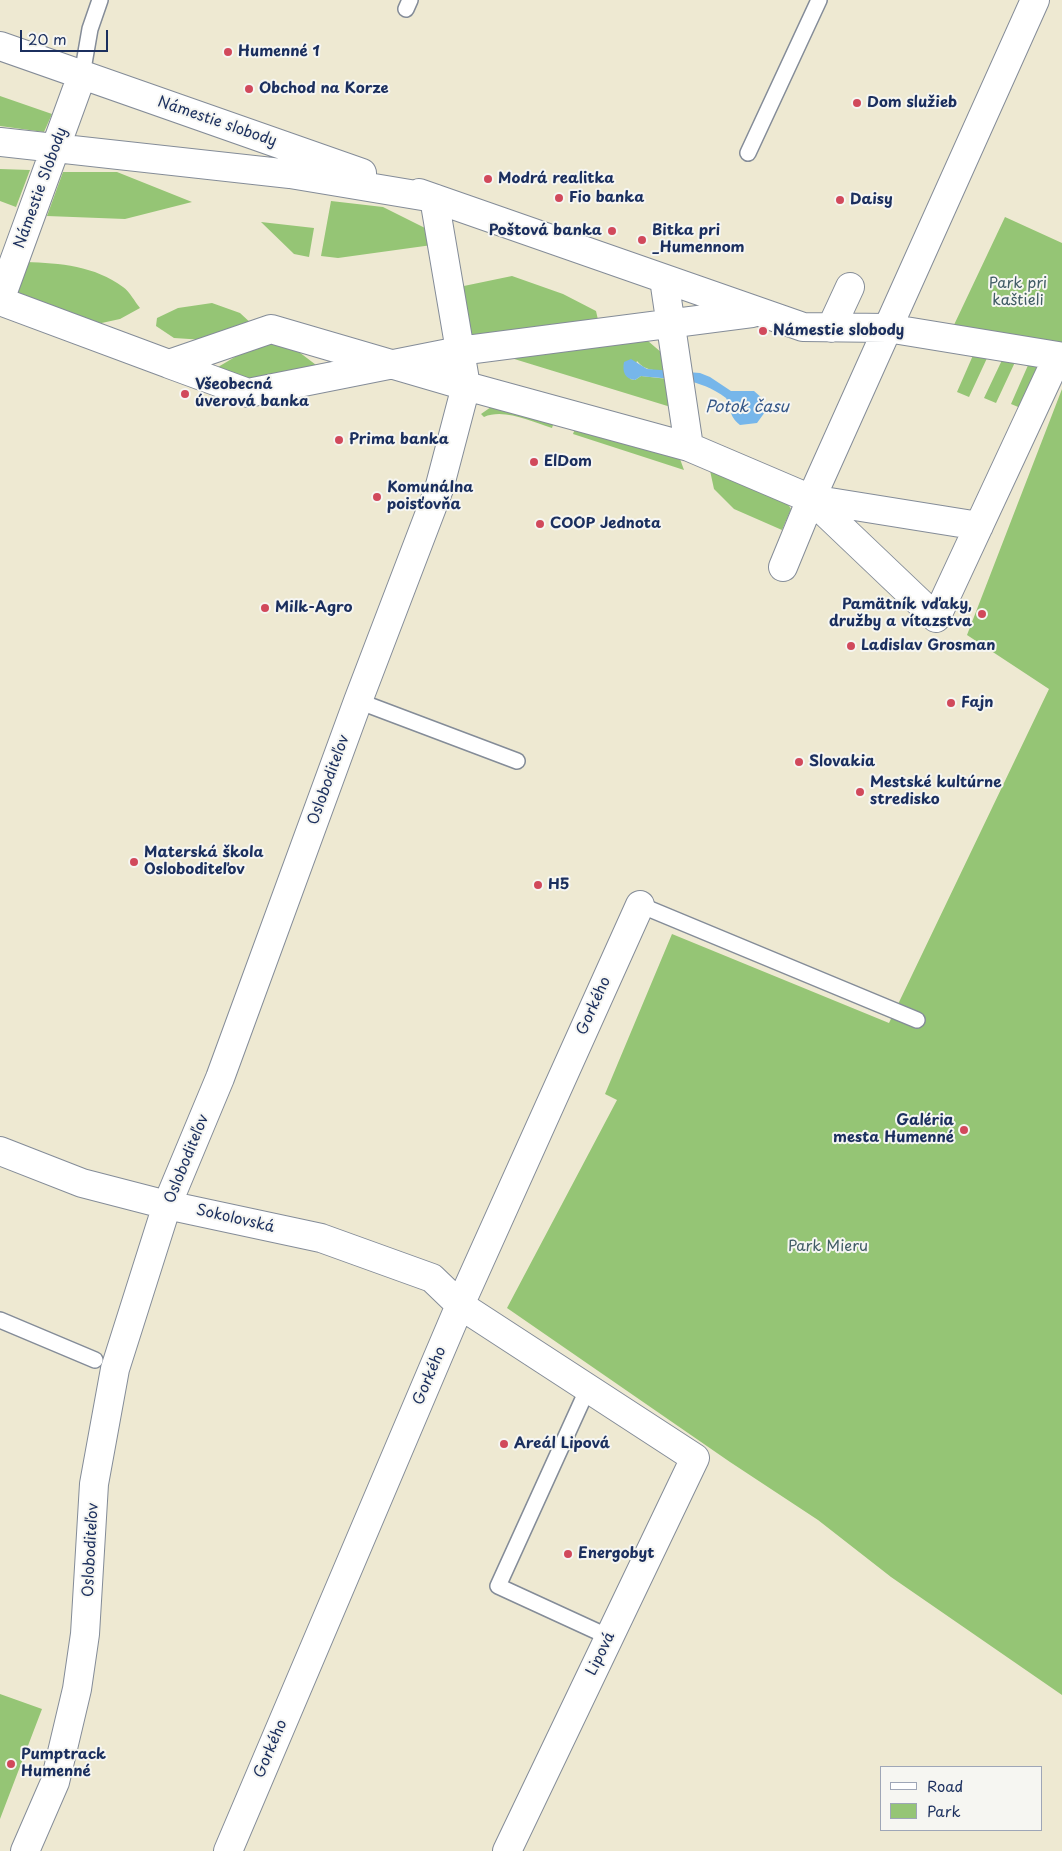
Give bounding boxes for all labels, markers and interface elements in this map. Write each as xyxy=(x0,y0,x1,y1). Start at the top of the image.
scale bar xyxy=(22,20,110,52)
text: 20 m xyxy=(28,27,67,50)
place label: Humenné 1 xyxy=(238,43,320,61)
marker: Humenné 1 xyxy=(222,46,234,58)
place label: Obchod na Korze xyxy=(259,80,389,98)
marker: Obchod na Korze xyxy=(243,83,255,95)
street label: Námestie slobody xyxy=(155,93,279,151)
place label: Dom služieb xyxy=(867,94,957,112)
marker: Dom služieb xyxy=(851,97,863,109)
street label: Námestie Slobody xyxy=(11,125,71,251)
place label: Modrá realitka xyxy=(498,170,614,188)
marker: Modrá realitka xyxy=(482,173,494,185)
place label: Fio banka xyxy=(569,189,644,207)
place label: Daisy xyxy=(850,191,893,209)
marker: Fio banka xyxy=(553,192,565,204)
marker: Daisy xyxy=(834,194,846,206)
place label: Poštová banka xyxy=(489,222,602,240)
place label: Bitka pri _Humennom xyxy=(652,222,745,257)
marker: Poštová banka xyxy=(606,225,618,237)
marker: Bitka pri _Humennom xyxy=(636,234,648,246)
park label: Park pri kaštieli xyxy=(989,275,1047,310)
place label: Námestie slobody xyxy=(773,322,904,340)
marker: Námestie slobody xyxy=(757,325,769,337)
place label: Všeobecná úverová banka xyxy=(195,376,309,411)
marker: Všeobecná úverová banka xyxy=(179,388,191,400)
water label: Potok času xyxy=(705,398,789,418)
place label: Prima banka xyxy=(349,431,449,449)
marker: Prima banka xyxy=(333,434,345,446)
place label: ElDom xyxy=(544,453,592,471)
marker: ElDom xyxy=(528,456,540,468)
place label: Komunálna poisťovňa xyxy=(387,479,474,514)
marker: Komunálna poisťovňa xyxy=(371,491,383,503)
place label: COOP Jednota xyxy=(550,515,661,533)
marker: COOP Jednota xyxy=(534,518,546,530)
place label: Pamätník vďaky, družby a vítazstva xyxy=(829,596,972,631)
place label: Milk-Agro xyxy=(275,599,352,617)
marker: Milk-Agro xyxy=(259,602,271,614)
marker: Pamätník vďaky, družby a vítazstva xyxy=(976,608,988,620)
place label: Ladislav Grosman xyxy=(861,637,996,655)
marker: Ladislav Grosman xyxy=(845,640,857,652)
place label: Fajn xyxy=(961,694,994,712)
marker: Fajn xyxy=(945,697,957,709)
street label: Osloboditeľov xyxy=(304,733,354,827)
place label: Slovakia xyxy=(809,753,875,771)
marker: Slovakia xyxy=(793,756,805,768)
place label: Mestské kultúrne stredisko xyxy=(870,774,1002,809)
marker: Mestské kultúrne stredisko xyxy=(854,786,866,798)
place label: Materská škola Osloboditeľov xyxy=(144,844,264,879)
marker: Materská škola Osloboditeľov xyxy=(128,856,140,868)
place label: H5 xyxy=(548,876,570,894)
marker: H5 xyxy=(532,879,544,891)
street label: Gorkého xyxy=(573,974,615,1038)
street label: Osloboditeľov xyxy=(161,1112,213,1206)
place label: Galéria mesta Humenné xyxy=(833,1112,954,1147)
marker: Galéria mesta Humenné xyxy=(958,1124,970,1136)
street label: Sokolovská xyxy=(194,1201,276,1237)
park label: Park Mieru xyxy=(788,1238,868,1256)
street label: Gorkého xyxy=(410,1344,450,1408)
place label: Areál Lipová xyxy=(514,1435,610,1453)
marker: Areál Lipová xyxy=(498,1438,510,1450)
street label: Osloboditeľov xyxy=(80,1503,102,1597)
place label: Energobyt xyxy=(578,1545,655,1563)
marker: Energobyt xyxy=(562,1548,574,1560)
street label: Lipová xyxy=(583,1629,619,1679)
street label: Gorkého xyxy=(251,1717,291,1781)
place label: Pumptrack Humenné xyxy=(21,1746,106,1781)
marker: Pumptrack Humenné xyxy=(5,1758,17,1770)
legend xyxy=(880,1766,1042,1831)
text: Road xyxy=(927,1774,963,1797)
text: Park xyxy=(927,1799,961,1822)

